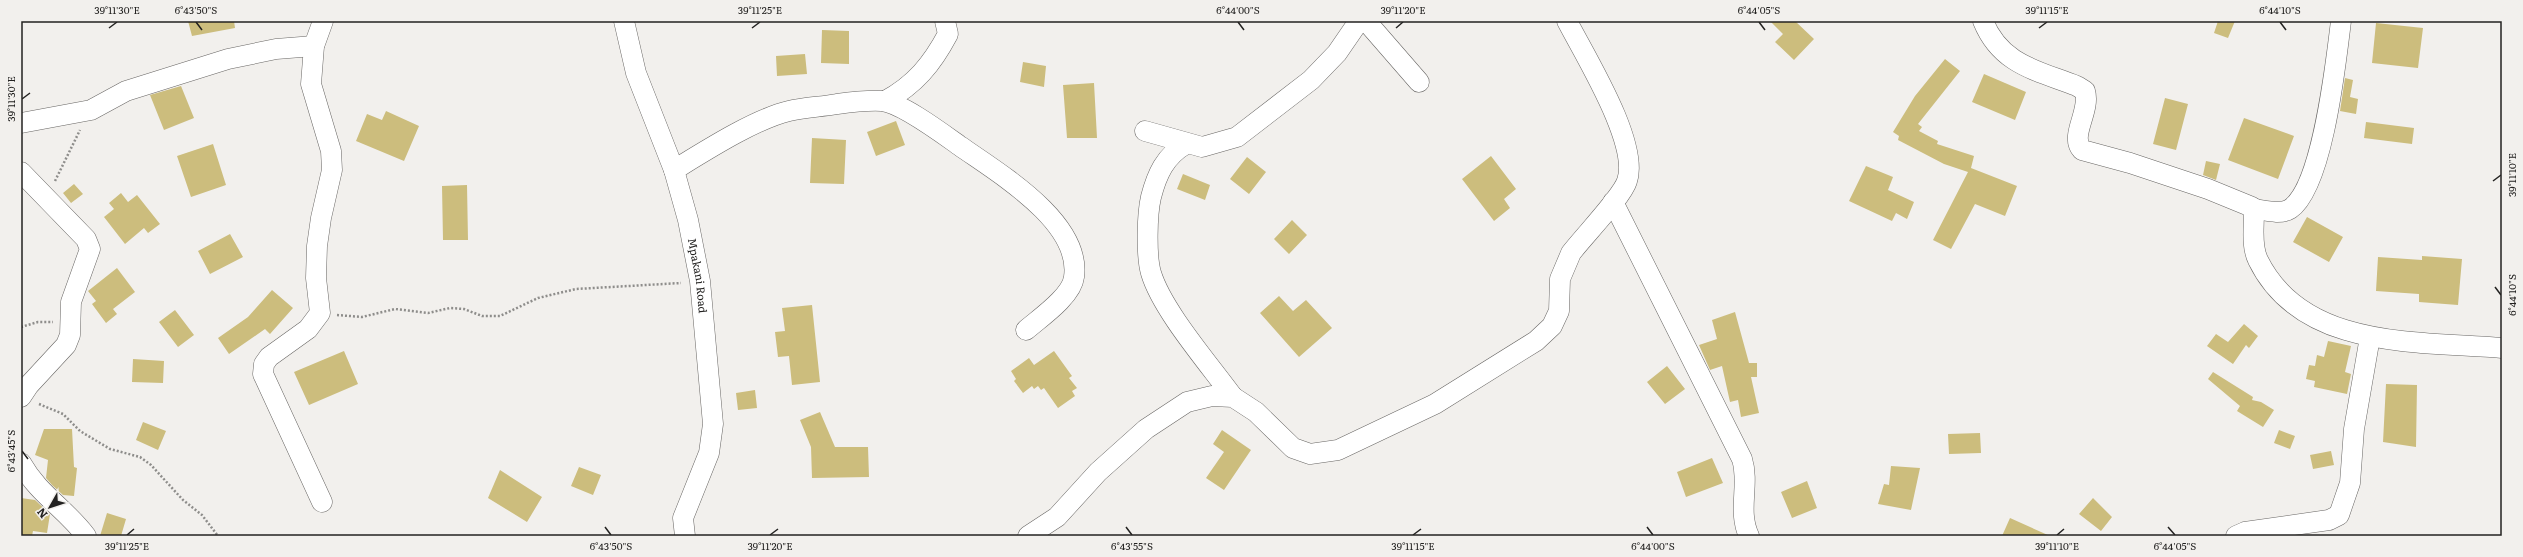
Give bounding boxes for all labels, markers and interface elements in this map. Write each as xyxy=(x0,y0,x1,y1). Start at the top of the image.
text: 39°11'30"E xyxy=(94,2,140,17)
text: 6°43'50"S xyxy=(175,2,217,17)
text: 39°11'25"E xyxy=(738,2,782,17)
text: 6°44'00"S xyxy=(1216,2,1260,17)
text: 39°11'20"E xyxy=(1380,2,1426,17)
text: 6°44'05"S xyxy=(1738,2,1780,17)
text: 39°11'15"E xyxy=(2025,2,2069,17)
text: 6°44'10"S xyxy=(2259,2,2301,17)
text: 39°11'30"E xyxy=(3,76,18,122)
text: 39°11'10"E xyxy=(2504,153,2519,197)
street label: Mpakani Road xyxy=(685,236,712,314)
text: 6°44'10"S xyxy=(2504,274,2519,316)
text: 6°43'45"S xyxy=(3,430,18,472)
north arrow xyxy=(30,487,70,527)
text: N xyxy=(32,505,51,523)
text: 39°11'25"E xyxy=(105,538,149,553)
text: 6°43'50"S xyxy=(590,538,632,553)
text: 39°11'20"E xyxy=(747,538,793,553)
text: 6°43'55"S xyxy=(1111,538,1153,553)
text: 39°11'15"E xyxy=(1391,538,1435,553)
text: 6°44'00"S xyxy=(1631,538,1675,553)
text: 39°11'10"E xyxy=(2035,538,2079,553)
text: 6°44'05"S xyxy=(2154,538,2196,553)

